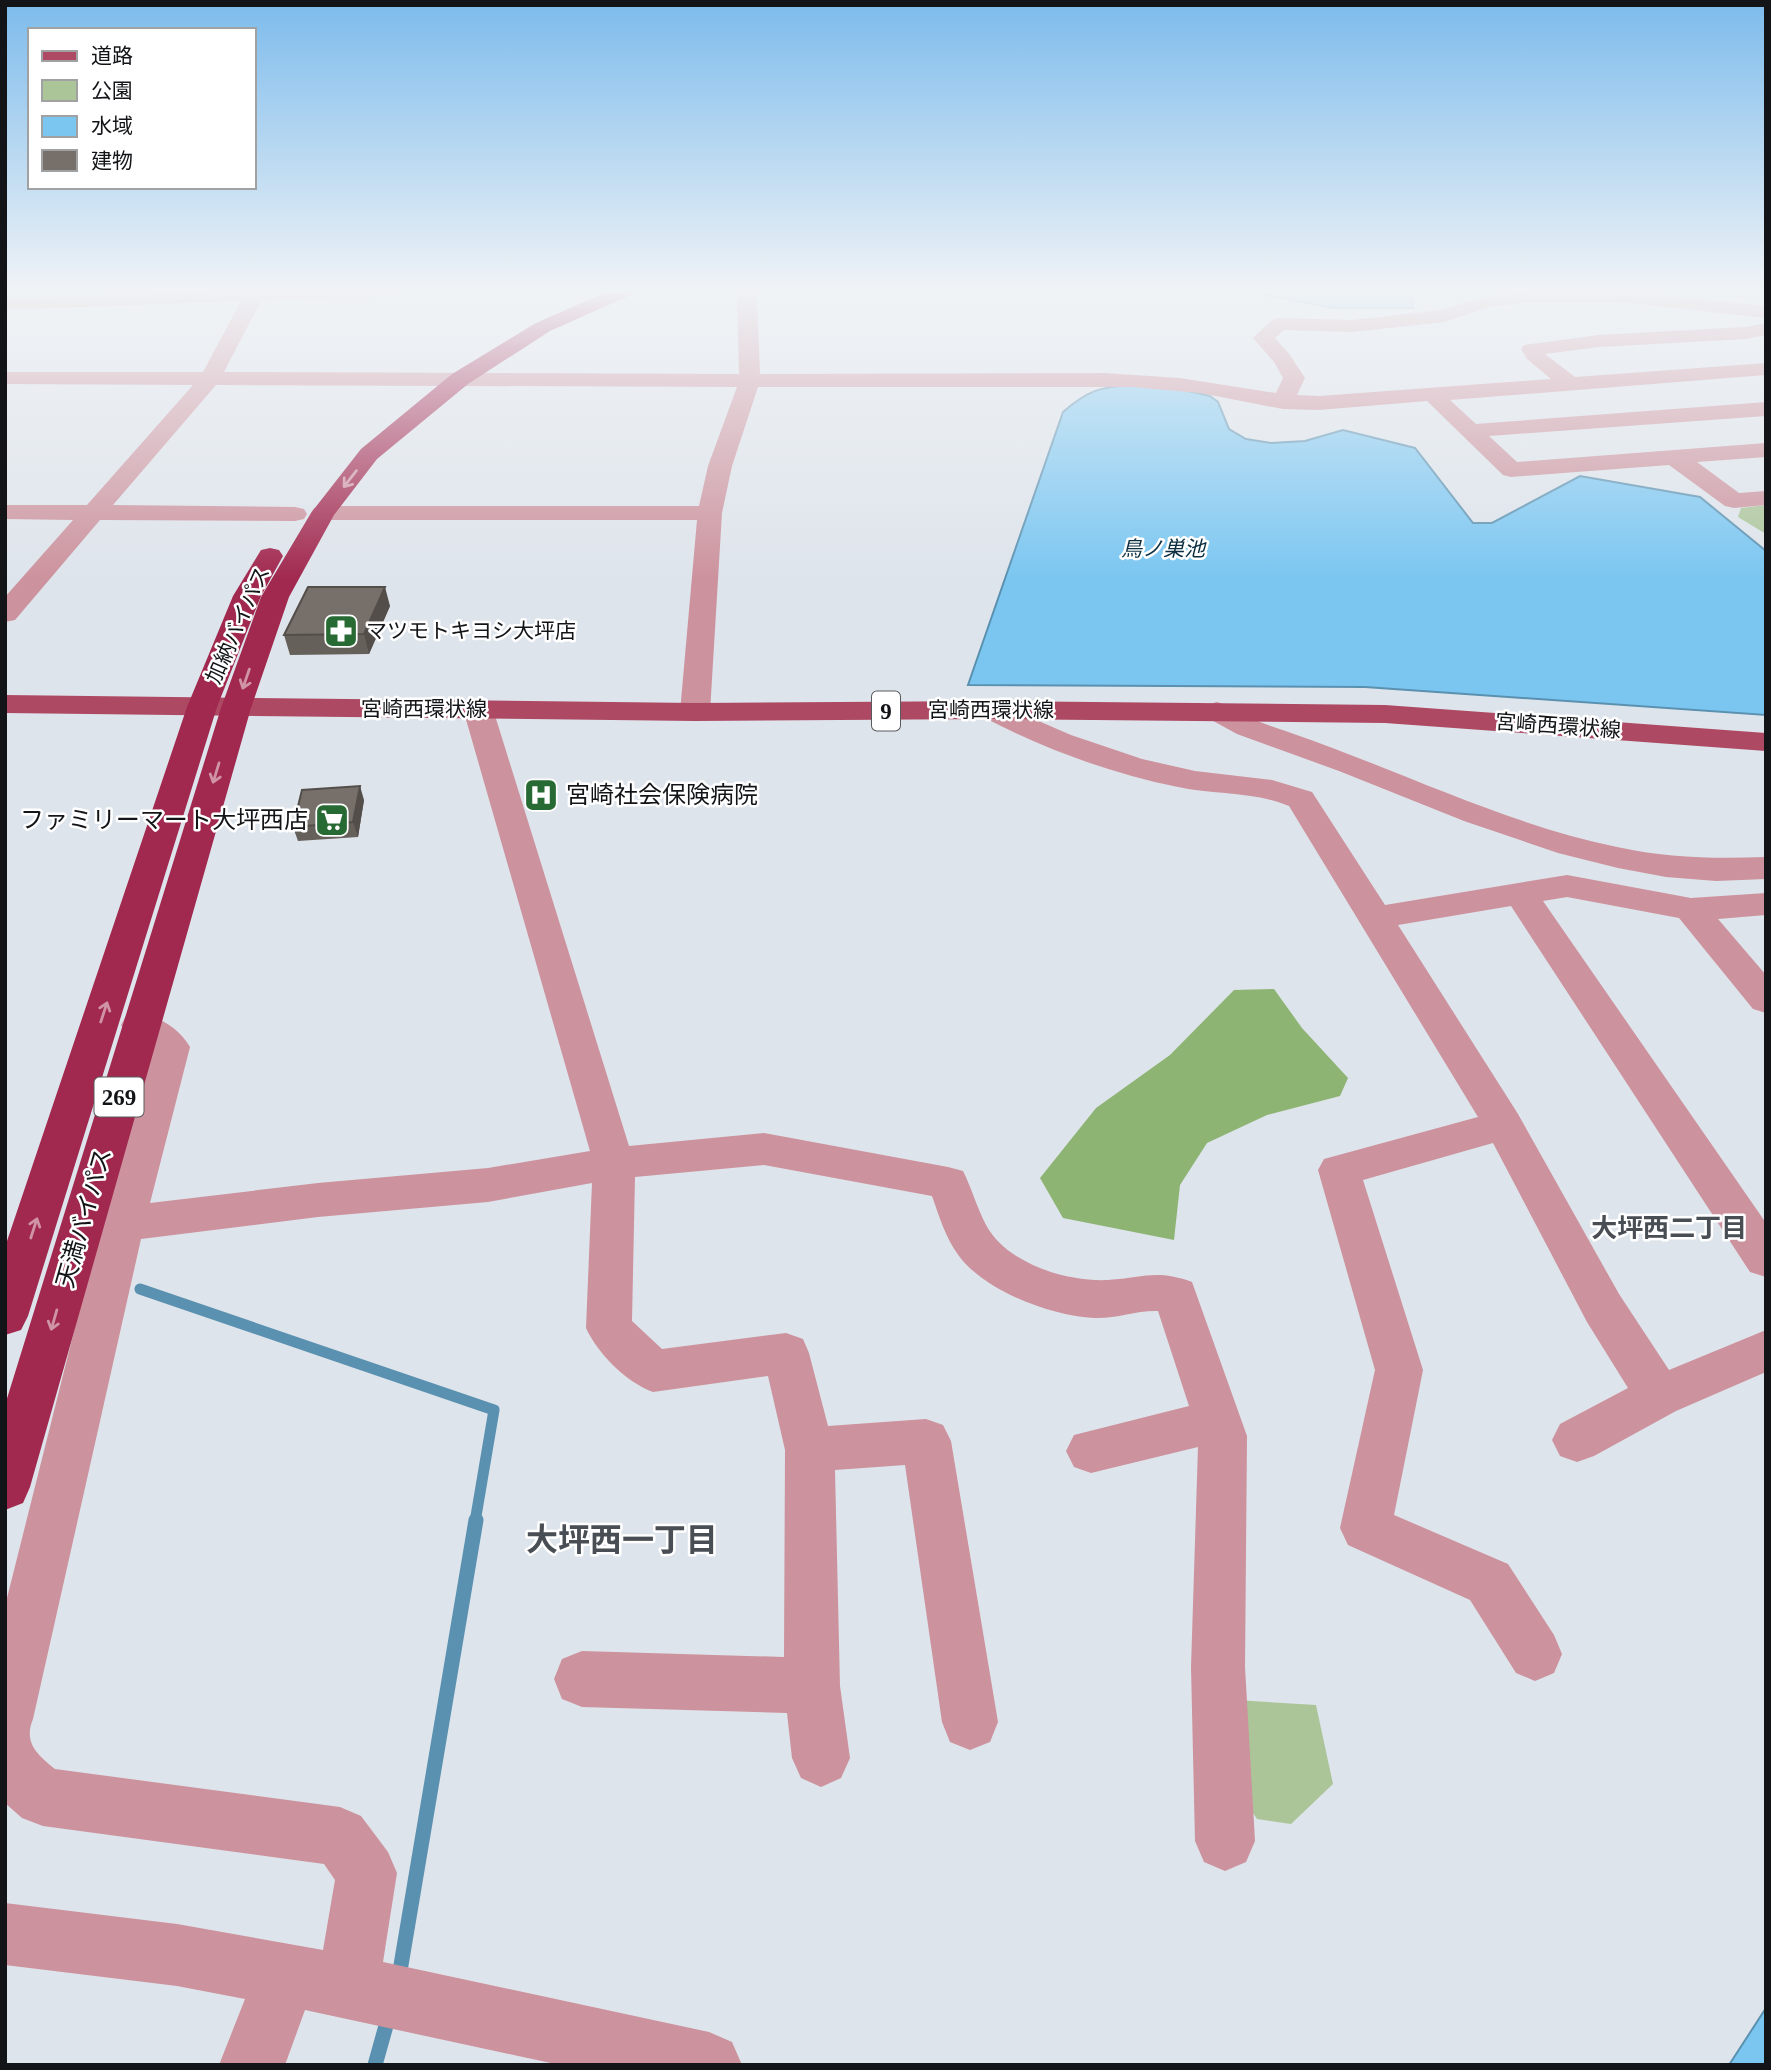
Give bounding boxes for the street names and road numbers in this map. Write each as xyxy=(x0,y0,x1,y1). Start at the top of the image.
street label: 加納バイパス xyxy=(201,563,275,687)
road number: 9 xyxy=(872,692,900,730)
street label: 宮崎西環状線 xyxy=(361,697,487,721)
street label: 宮崎西環状線 xyxy=(928,698,1054,722)
street label: 宮崎西環状線 xyxy=(1494,710,1622,742)
road number: 269 xyxy=(94,1078,144,1116)
street label: 天満バイパス xyxy=(52,1145,116,1291)

